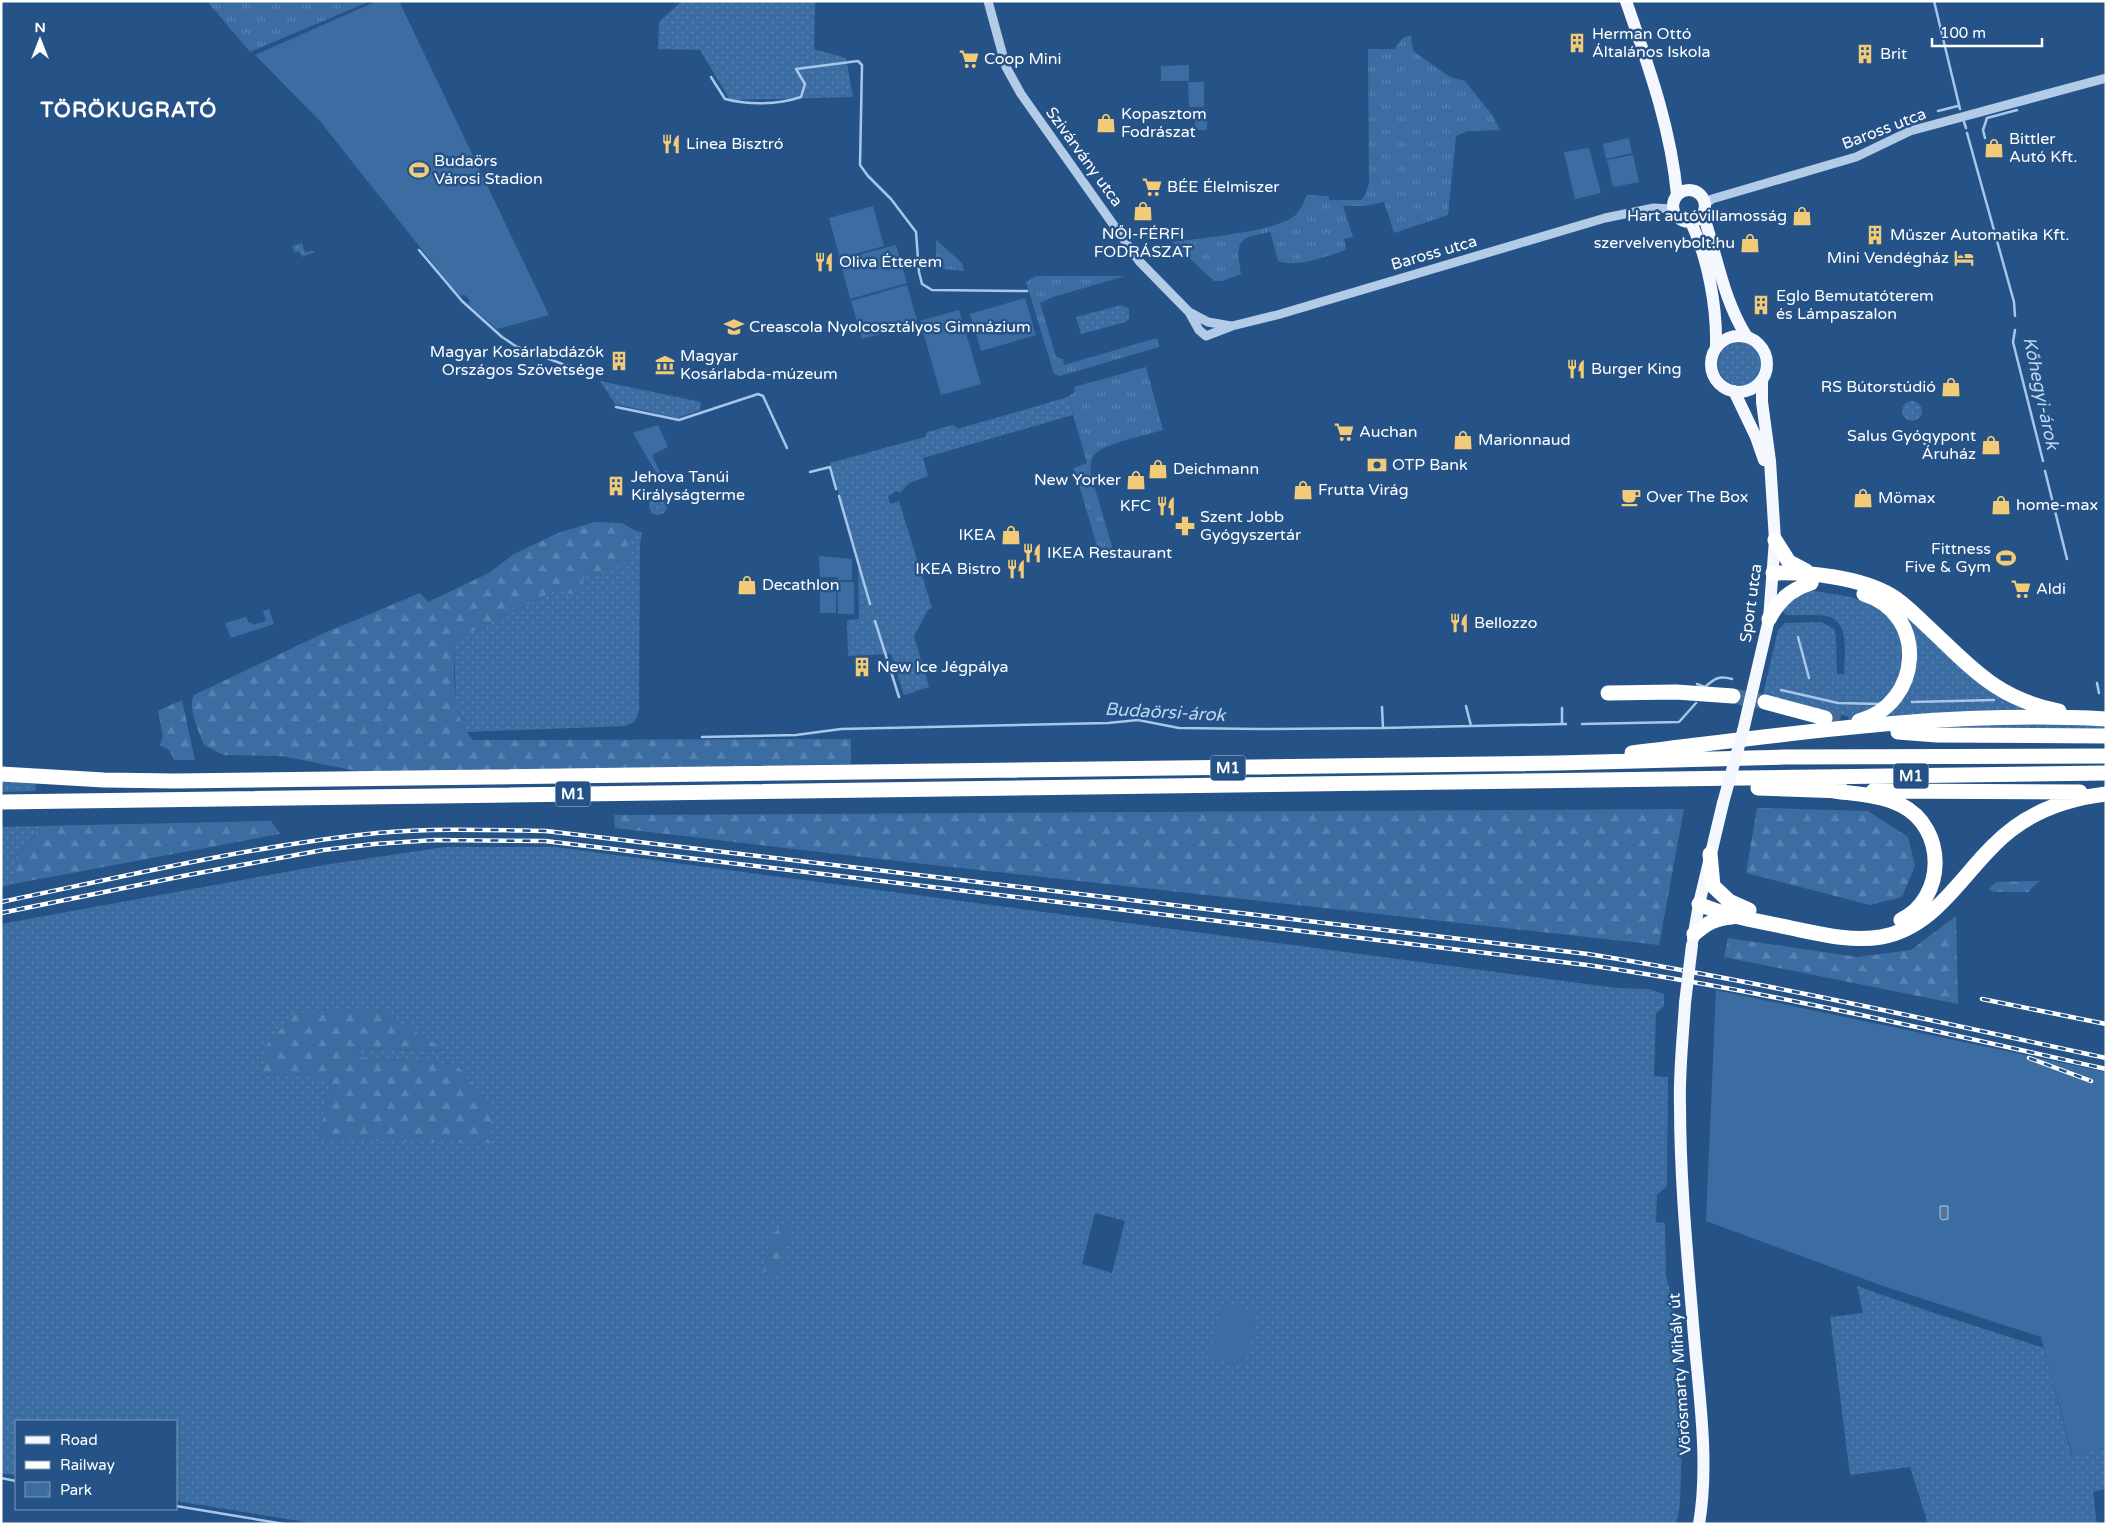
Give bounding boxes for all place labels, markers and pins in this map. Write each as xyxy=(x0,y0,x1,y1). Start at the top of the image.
place label: Herman Ottó Általános Iskola xyxy=(1592,24,1711,62)
building icon: Herman Ottó Általános Iskola xyxy=(1566,32,1588,54)
building icon: Brit xyxy=(1854,43,1876,65)
place label: Brit xyxy=(1880,44,1907,64)
supermarket icon: Coop Mini xyxy=(958,48,980,70)
place label: Coop Mini xyxy=(984,49,1062,69)
place label: Kopasztom Fodrászat xyxy=(1121,104,1207,142)
shop icon: Kopasztom Fodrászat xyxy=(1095,112,1117,134)
place label: Bittler Autó Kft. xyxy=(2009,129,2077,167)
restaurant icon: Linea Bisztró xyxy=(660,133,682,155)
place label: Linea Bisztró xyxy=(686,134,783,154)
shop icon: Bittler Autó Kft. xyxy=(1983,137,2005,159)
place label: Budaörs Városi Stadion xyxy=(434,151,543,189)
sports icon: Budaörs Városi Stadion xyxy=(408,159,430,181)
supermarket icon: BÉE Élelmiszer xyxy=(1141,176,1163,198)
place label: BÉE Élelmiszer xyxy=(1167,177,1280,197)
shop icon: NŐI-FÉRFI FODRÁSZAT xyxy=(1132,200,1154,222)
shop icon: Hart autóvillamosság xyxy=(1791,205,1813,227)
place label: Hart autóvillamosság xyxy=(1627,206,1787,226)
place label: NŐI-FÉRFI FODRÁSZAT xyxy=(1094,224,1193,262)
building icon: Műszer Automatika Kft. xyxy=(1864,224,1886,246)
place label: Műszer Automatika Kft. xyxy=(1890,225,2069,245)
shop icon: szervelvenybolt.hu xyxy=(1739,232,1761,254)
place label: szervelvenybolt.hu xyxy=(1594,233,1735,253)
hotel icon: Mini Vendégház xyxy=(1953,247,1975,269)
place label: Mini Vendégház xyxy=(1827,248,1949,268)
restaurant icon: Oliva Étterem xyxy=(813,251,835,273)
place label: Oliva Étterem xyxy=(839,252,942,272)
place label: Eglo Bemutatóterem és Lámpaszalon xyxy=(1776,286,1934,324)
building icon: Eglo Bemutatóterem és Lámpaszalon xyxy=(1750,294,1772,316)
school or university icon: Creascola Nyolcosztályos Gimnázium xyxy=(723,316,745,338)
place label: Creascola Nyolcosztályos Gimnázium xyxy=(749,317,1031,337)
place label: Magyar Kosárlabdázók Országos Szövetsége xyxy=(430,342,604,380)
place label: Magyar Kosárlabda-múzeum xyxy=(680,346,838,384)
building icon: Magyar Kosárlabdázók Országos Szövetsége xyxy=(608,350,630,372)
museum icon: Magyar Kosárlabda-múzeum xyxy=(654,354,676,376)
restaurant icon: Burger King xyxy=(1565,358,1587,380)
place label: Burger King xyxy=(1591,359,1682,379)
shop icon: RS Bútorstúdió xyxy=(1940,376,1962,398)
place label: RS Bútorstúdió xyxy=(1821,377,1936,397)
supermarket icon: Auchan xyxy=(1333,421,1355,443)
place label: Auchan xyxy=(1359,422,1417,442)
place label: Salus Gyógypont Áruház xyxy=(1847,426,1976,464)
shop icon: Marionnaud xyxy=(1452,429,1474,451)
place label: Marionnaud xyxy=(1478,430,1571,450)
shop icon: Salus Gyógypont Áruház xyxy=(1980,434,2002,456)
bank icon: OTP Bank xyxy=(1366,454,1388,476)
place label: OTP Bank xyxy=(1392,455,1468,475)
shop icon: Deichmann xyxy=(1147,458,1169,480)
place label: Deichmann xyxy=(1173,459,1259,479)
place label: Jehova Tanúi Királyságterme xyxy=(631,467,745,505)
shop icon: New Yorker xyxy=(1125,469,1147,491)
place label: New Yorker xyxy=(1034,470,1122,490)
building icon: Jehova Tanúi Királyságterme xyxy=(605,475,627,497)
shop icon: Frutta Virág xyxy=(1292,479,1314,501)
place label: Frutta Virág xyxy=(1318,480,1409,500)
cafe icon: Over The Box xyxy=(1620,486,1642,508)
place label: Over The Box xyxy=(1646,487,1749,507)
shop icon: Mömax xyxy=(1852,487,1874,509)
place label: Mömax xyxy=(1878,488,1935,508)
shop icon: home-max xyxy=(1990,494,2012,516)
restaurant icon: KFC xyxy=(1155,495,1177,517)
place label: home-max xyxy=(2016,495,2098,515)
place label: KFC xyxy=(1120,496,1151,516)
place label: Szent Jobb Gyógyszertár xyxy=(1200,507,1302,545)
pharmacy icon: Szent Jobb Gyógyszertár xyxy=(1174,515,1196,537)
shop icon: IKEA xyxy=(1000,524,1022,546)
place label: IKEA xyxy=(959,525,996,545)
place label: Fittness Five & Gym xyxy=(1905,539,1991,577)
restaurant icon: IKEA Restaurant xyxy=(1021,542,1043,564)
place label: IKEA Restaurant xyxy=(1047,543,1172,563)
sports icon: Fittness Five & Gym xyxy=(1995,547,2017,569)
restaurant icon: IKEA Bistro xyxy=(1005,558,1027,580)
place label: IKEA Bistro xyxy=(915,559,1001,579)
shop icon: Decathlon xyxy=(736,574,758,596)
place label: Decathlon xyxy=(762,575,839,595)
supermarket icon: Aldi xyxy=(2010,578,2032,600)
place label: Aldi xyxy=(2036,579,2066,599)
restaurant icon: Bellozzo xyxy=(1448,612,1470,634)
place label: Bellozzo xyxy=(1474,613,1537,633)
building icon: New Ice Jégpálya xyxy=(851,656,873,678)
place label: New Ice Jégpálya xyxy=(877,657,1009,677)

